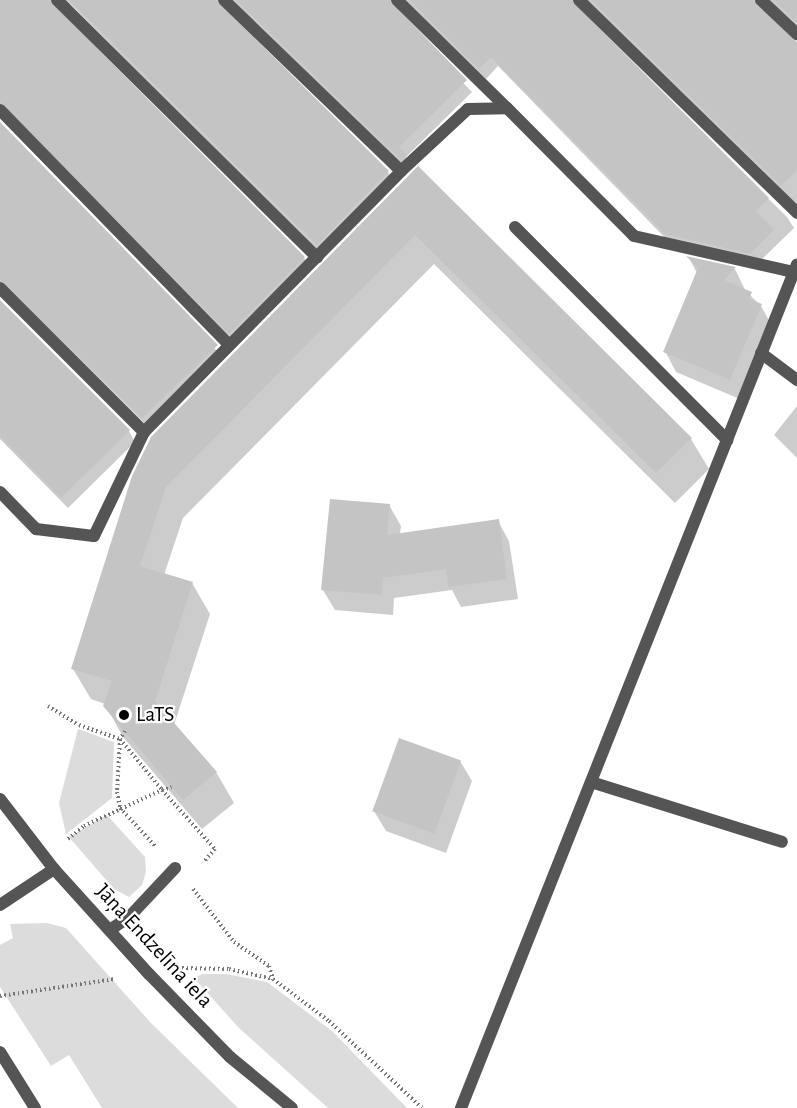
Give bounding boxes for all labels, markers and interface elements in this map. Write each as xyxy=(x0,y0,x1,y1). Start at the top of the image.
place label: LaTS xyxy=(136,702,174,728)
marker: LaTS xyxy=(117,708,131,722)
street label: Jāņa Endzelīna iela xyxy=(90,878,218,1014)

